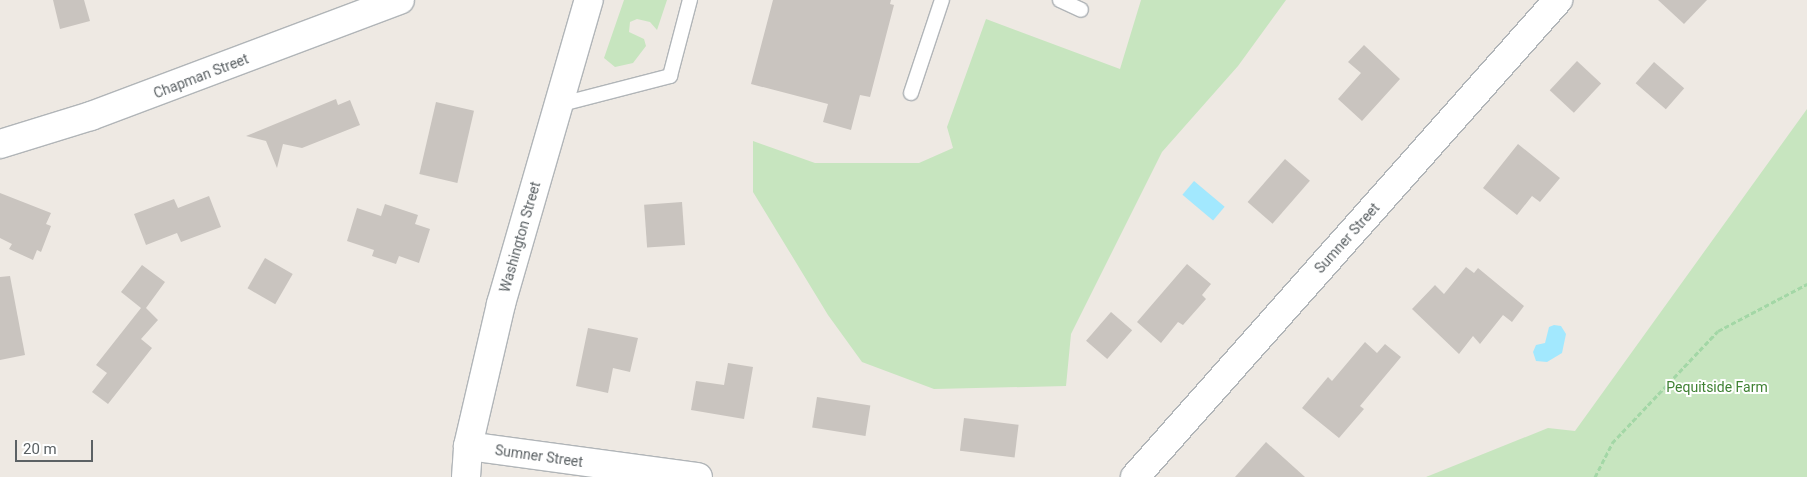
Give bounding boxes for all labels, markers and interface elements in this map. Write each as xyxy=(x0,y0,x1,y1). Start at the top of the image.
street label: Chapman Street xyxy=(151,50,251,102)
street label: Washington Street xyxy=(496,180,544,294)
street label: Sumner Street xyxy=(1311,199,1383,277)
park label: Pequitside Farm xyxy=(1666,379,1768,395)
scale bar xyxy=(18,430,95,462)
text: 20 m xyxy=(23,440,57,458)
street label: Sumner Street xyxy=(494,442,584,470)

